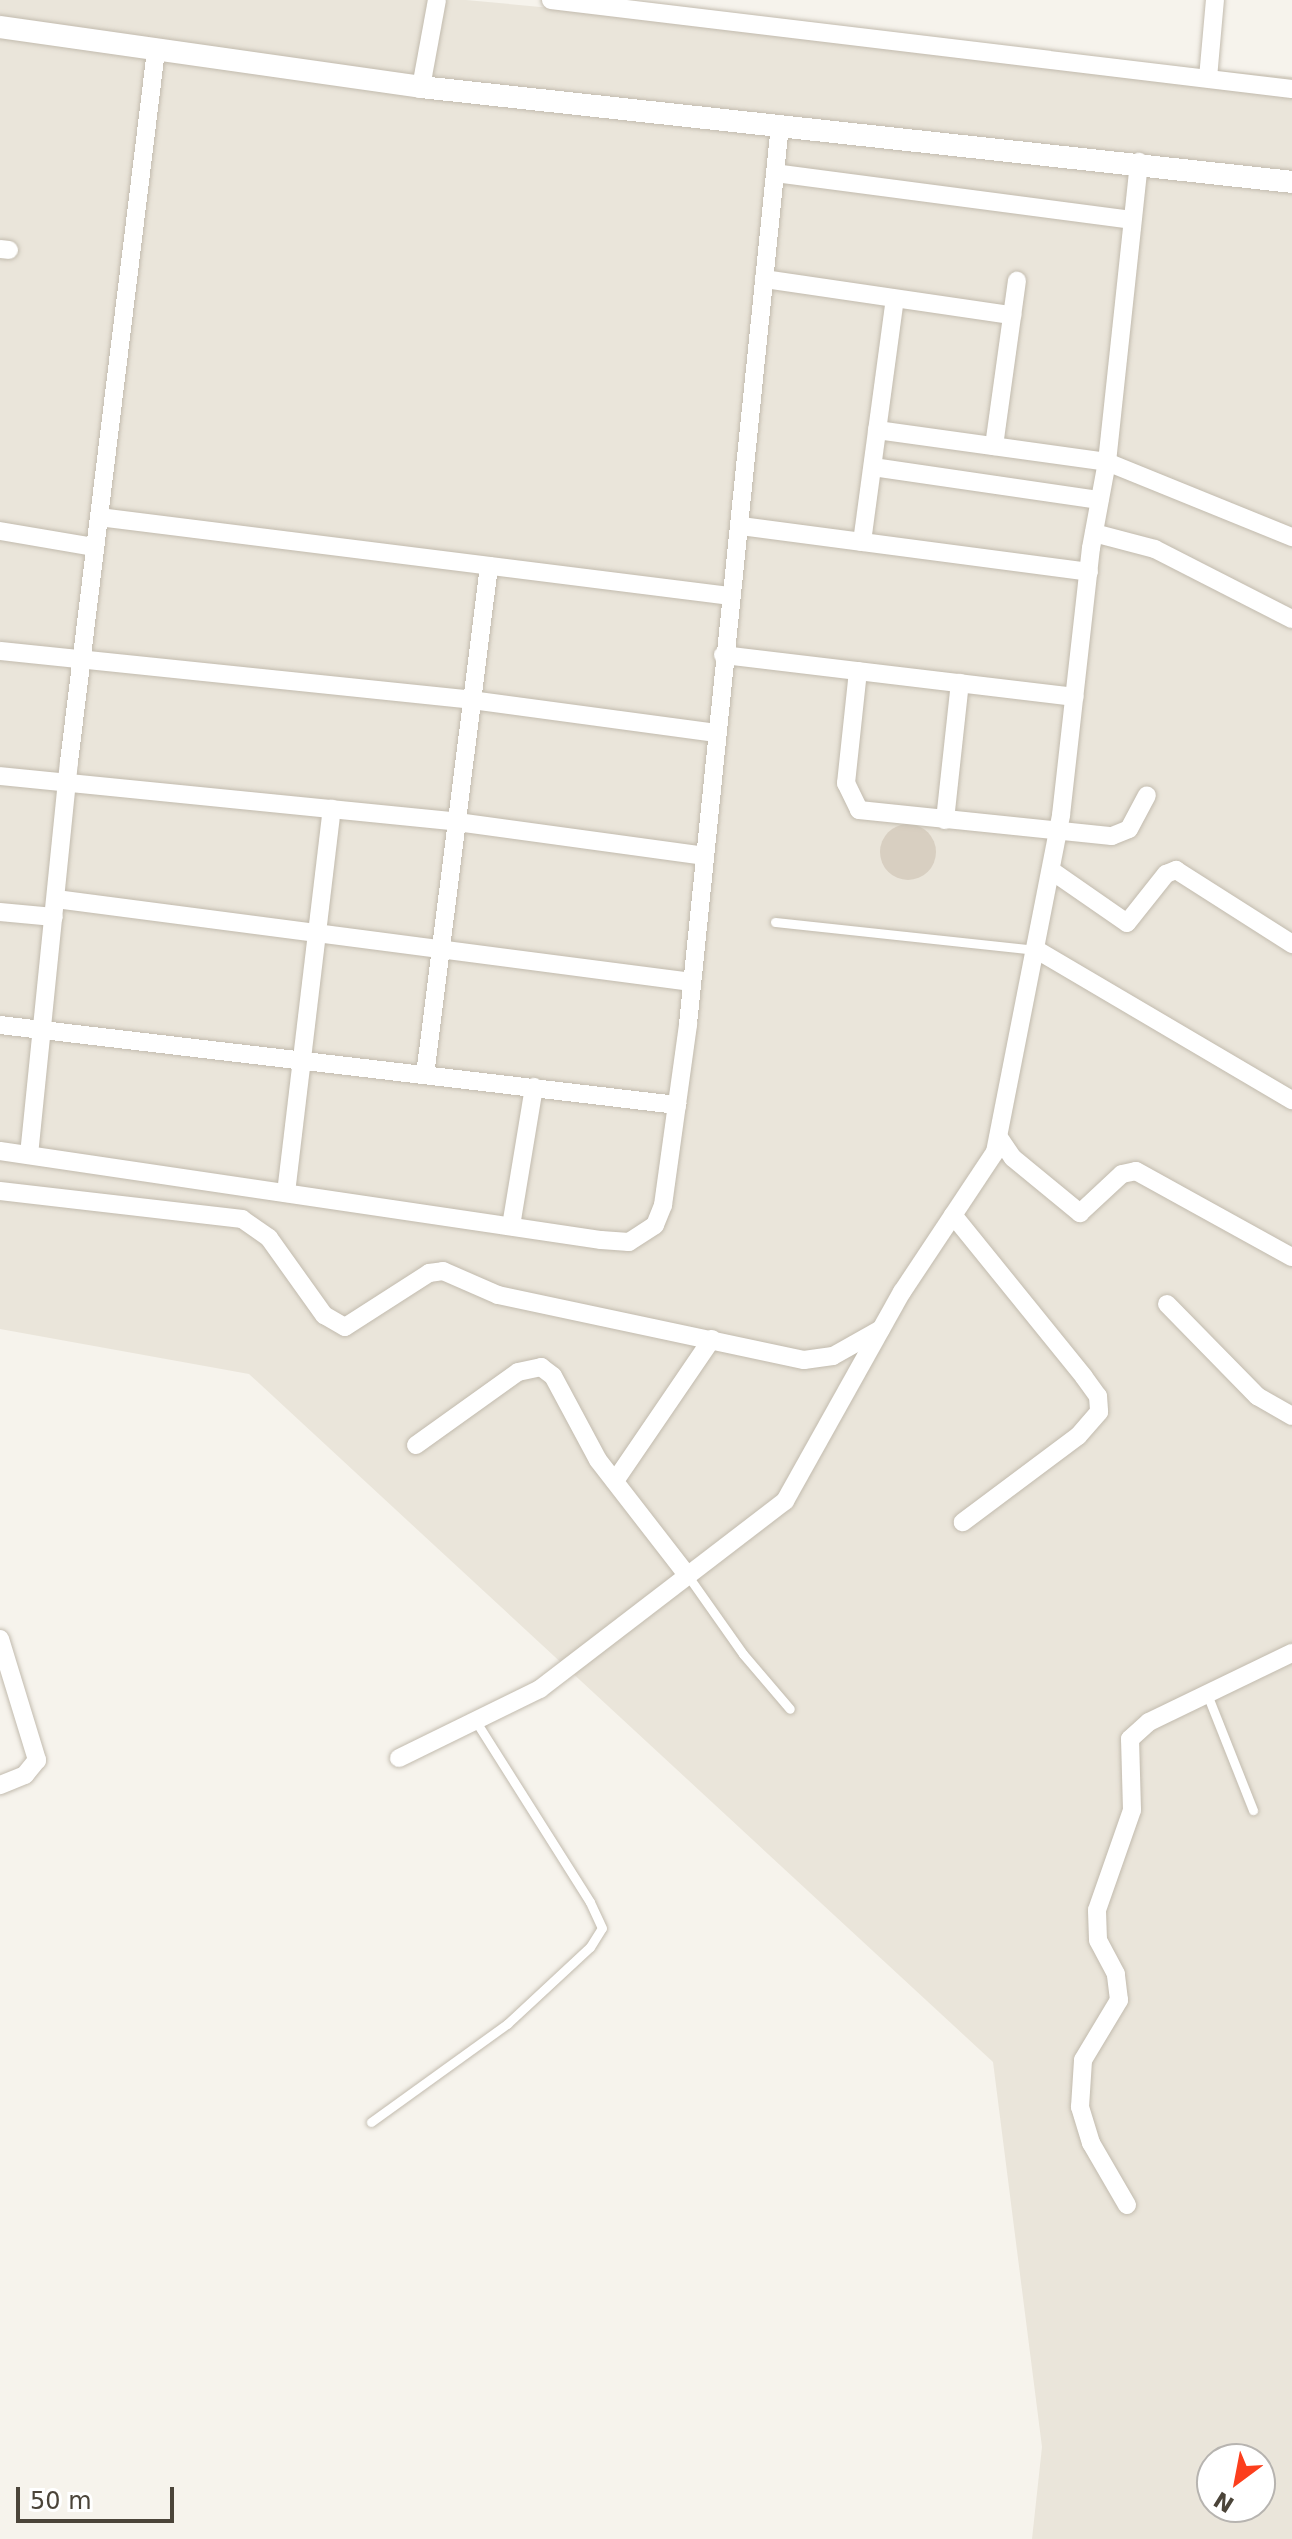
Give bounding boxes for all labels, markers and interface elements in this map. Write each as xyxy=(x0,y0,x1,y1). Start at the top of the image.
north arrow xyxy=(1196,2443,1276,2523)
scale bar xyxy=(20,2471,178,2521)
text: 50 m xyxy=(30,2487,92,2515)
text: N xyxy=(1210,2487,1239,2518)

